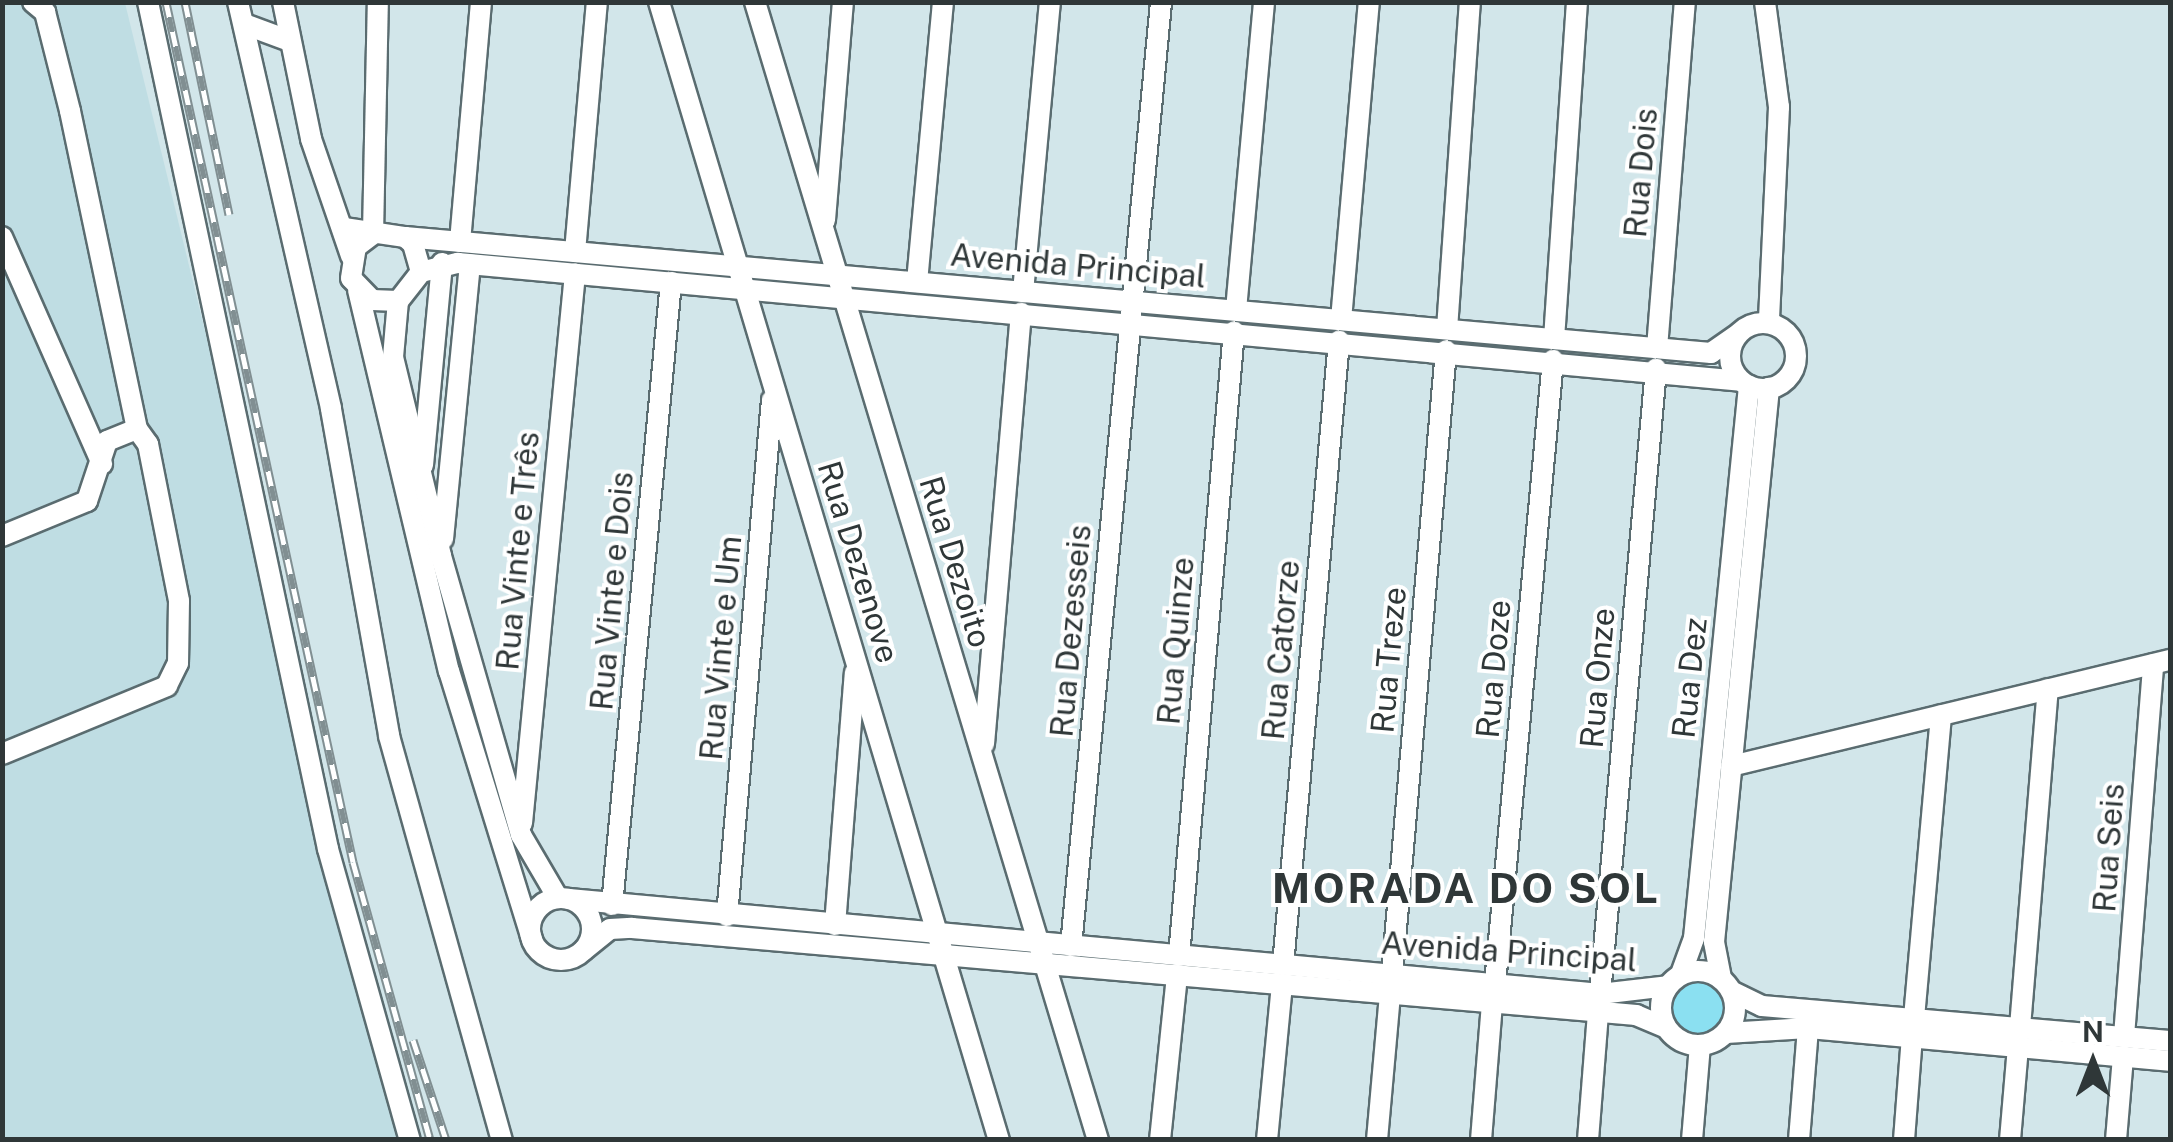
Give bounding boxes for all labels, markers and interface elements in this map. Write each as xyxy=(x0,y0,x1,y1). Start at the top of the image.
street label: Rua Dois xyxy=(1616,107,1666,239)
street label: Avenida Principal xyxy=(948,236,1208,296)
street label: Rua Vinte e Três xyxy=(488,429,548,673)
street label: Rua Dezenove xyxy=(809,456,907,668)
street label: Rua Vinte e Dois xyxy=(582,469,642,713)
street label: Rua Dezoito xyxy=(911,472,999,652)
street label: Rua Dezesseis xyxy=(1043,523,1099,739)
street label: Rua Vinte e Um xyxy=(692,533,750,763)
street label: Rua Quinze xyxy=(1150,556,1202,726)
street label: Rua Catorze xyxy=(1254,558,1308,742)
street label: Rua Treze xyxy=(1363,585,1415,735)
street label: Rua Doze xyxy=(1469,598,1519,740)
street label: Rua Onze xyxy=(1573,606,1623,750)
street label: Rua Dez xyxy=(1665,616,1715,740)
street label: Rua Seis xyxy=(2085,782,2133,914)
district label: MORADA DO SOL xyxy=(1272,863,1660,913)
street label: Avenida Principal xyxy=(1380,924,1638,980)
north arrow xyxy=(2043,1012,2143,1112)
text: N xyxy=(2082,1015,2104,1048)

